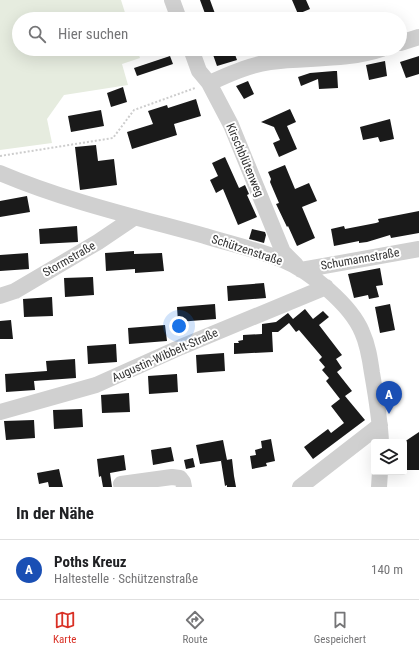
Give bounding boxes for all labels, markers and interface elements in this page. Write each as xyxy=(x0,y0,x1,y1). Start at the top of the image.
search box xyxy=(12,12,407,56)
icon: search xyxy=(26,23,48,45)
text: Hier suchen xyxy=(58,25,128,43)
street label: Kirschblütenweg xyxy=(223,121,267,199)
street label: Schützenstraße xyxy=(210,232,285,268)
street label: Stormstraße xyxy=(40,238,98,280)
street label: Schumannstraße xyxy=(319,245,401,273)
your location xyxy=(169,316,189,336)
street label: Augustin-Wibbelt-Straße xyxy=(110,325,220,385)
pin: A xyxy=(376,381,402,414)
map controls xyxy=(371,439,407,475)
button: layers xyxy=(371,439,407,475)
text: In der Nähe xyxy=(16,503,94,523)
text: Poths Kreuz xyxy=(54,553,127,571)
text: A xyxy=(25,562,33,577)
text: 140 m xyxy=(371,562,403,577)
text: Haltestelle · Schützenstraße xyxy=(54,571,198,586)
tab: Karte xyxy=(53,609,76,646)
tab: Route xyxy=(183,609,208,646)
tab: Gespeichert xyxy=(314,609,366,646)

